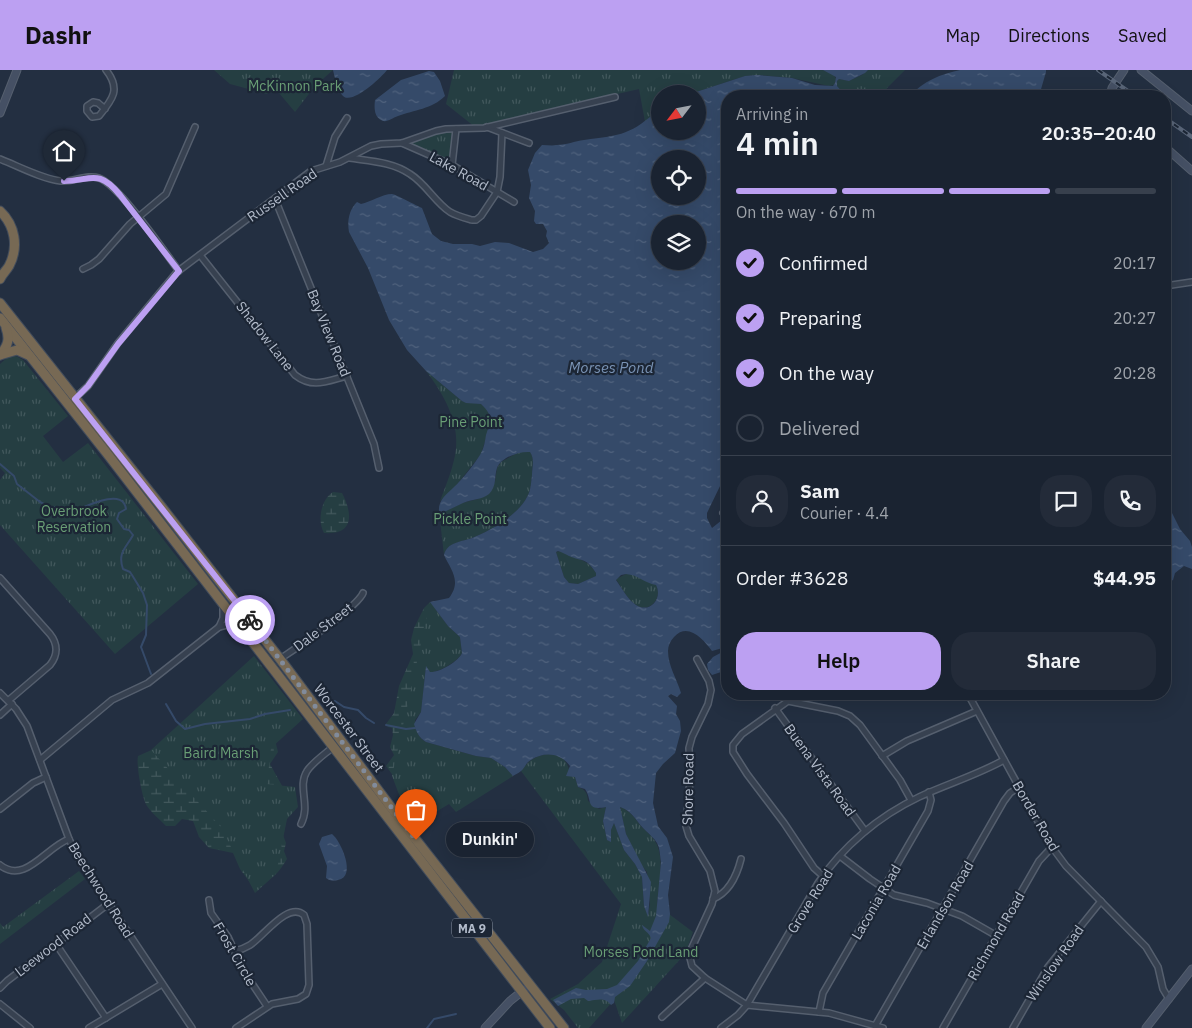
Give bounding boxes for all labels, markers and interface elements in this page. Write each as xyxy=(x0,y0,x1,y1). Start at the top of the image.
text: Dashr xyxy=(25,19,91,51)
text: Map xyxy=(945,24,980,47)
text: Directions xyxy=(1008,24,1090,47)
text: Saved xyxy=(1118,24,1167,47)
park label: McKinnon Park xyxy=(248,77,343,95)
north arrow xyxy=(651,85,706,140)
map controls xyxy=(651,85,706,270)
text: Arriving in xyxy=(736,104,808,124)
text: 20:35–20:40 xyxy=(1042,121,1156,145)
text: 4 min xyxy=(736,122,819,164)
pin xyxy=(43,130,85,181)
icon: home xyxy=(50,137,78,165)
street label: Lake Road xyxy=(426,147,492,195)
button: locate xyxy=(651,150,706,205)
street label: Russell Road xyxy=(244,164,320,226)
text: On the way · 670 m xyxy=(736,202,875,222)
button: layers xyxy=(651,215,706,270)
icon: check xyxy=(736,249,764,277)
text: Confirmed xyxy=(779,251,868,275)
text: 20:17 xyxy=(1113,253,1156,273)
street label: Bay View Road xyxy=(303,287,355,379)
street label: Shadow Lane xyxy=(232,298,298,375)
icon: check xyxy=(736,304,764,332)
text: Preparing xyxy=(779,306,861,330)
text: 20:27 xyxy=(1113,308,1156,328)
water label: Morses Pond xyxy=(569,358,654,377)
icon: check xyxy=(736,359,764,387)
text: On the way xyxy=(779,361,874,385)
text: 20:28 xyxy=(1113,363,1156,383)
park label: Pine Point xyxy=(439,413,503,431)
text: Delivered xyxy=(779,416,860,440)
button: person xyxy=(736,475,788,527)
button: chat xyxy=(1040,475,1092,527)
button: phone xyxy=(1104,475,1156,527)
text: Sam xyxy=(800,479,840,503)
park label: Overbrook Reservation xyxy=(37,502,111,536)
text: Courier · 4.4 xyxy=(800,503,889,523)
park label: Pickle Point xyxy=(433,510,507,528)
text: Order #3628 xyxy=(736,566,848,590)
text: $44.95 xyxy=(1093,566,1156,590)
courier xyxy=(225,595,275,645)
street label: Dale Street xyxy=(290,599,356,655)
icon: bike xyxy=(236,606,264,634)
button: Help xyxy=(736,632,941,690)
button: Share xyxy=(951,632,1156,690)
street label: Worcester Street xyxy=(310,680,388,776)
street label: Buena Vista Road xyxy=(780,720,860,820)
park label: Baird Marsh xyxy=(183,744,259,762)
street label: Shore Road xyxy=(678,753,698,825)
street label: Border Road xyxy=(1009,778,1063,854)
pin xyxy=(395,789,437,840)
icon: bag xyxy=(402,796,430,824)
callout: Dunkin' xyxy=(446,822,534,858)
text: Dunkin' xyxy=(462,829,518,849)
street label: Beechwood Road xyxy=(64,839,138,941)
street label: Erlandson Road xyxy=(913,858,977,952)
street label: Laconia Road xyxy=(847,861,905,943)
street label: Grove Road xyxy=(783,865,837,937)
street label: Richmond Road xyxy=(963,889,1029,983)
street label: Leewood Road xyxy=(11,910,95,980)
road number: MA 9 xyxy=(452,918,492,938)
street label: Frost Circle xyxy=(209,919,261,990)
street label: Winslow Road xyxy=(1022,922,1088,1004)
park label: Morses Pond Land xyxy=(584,943,698,961)

